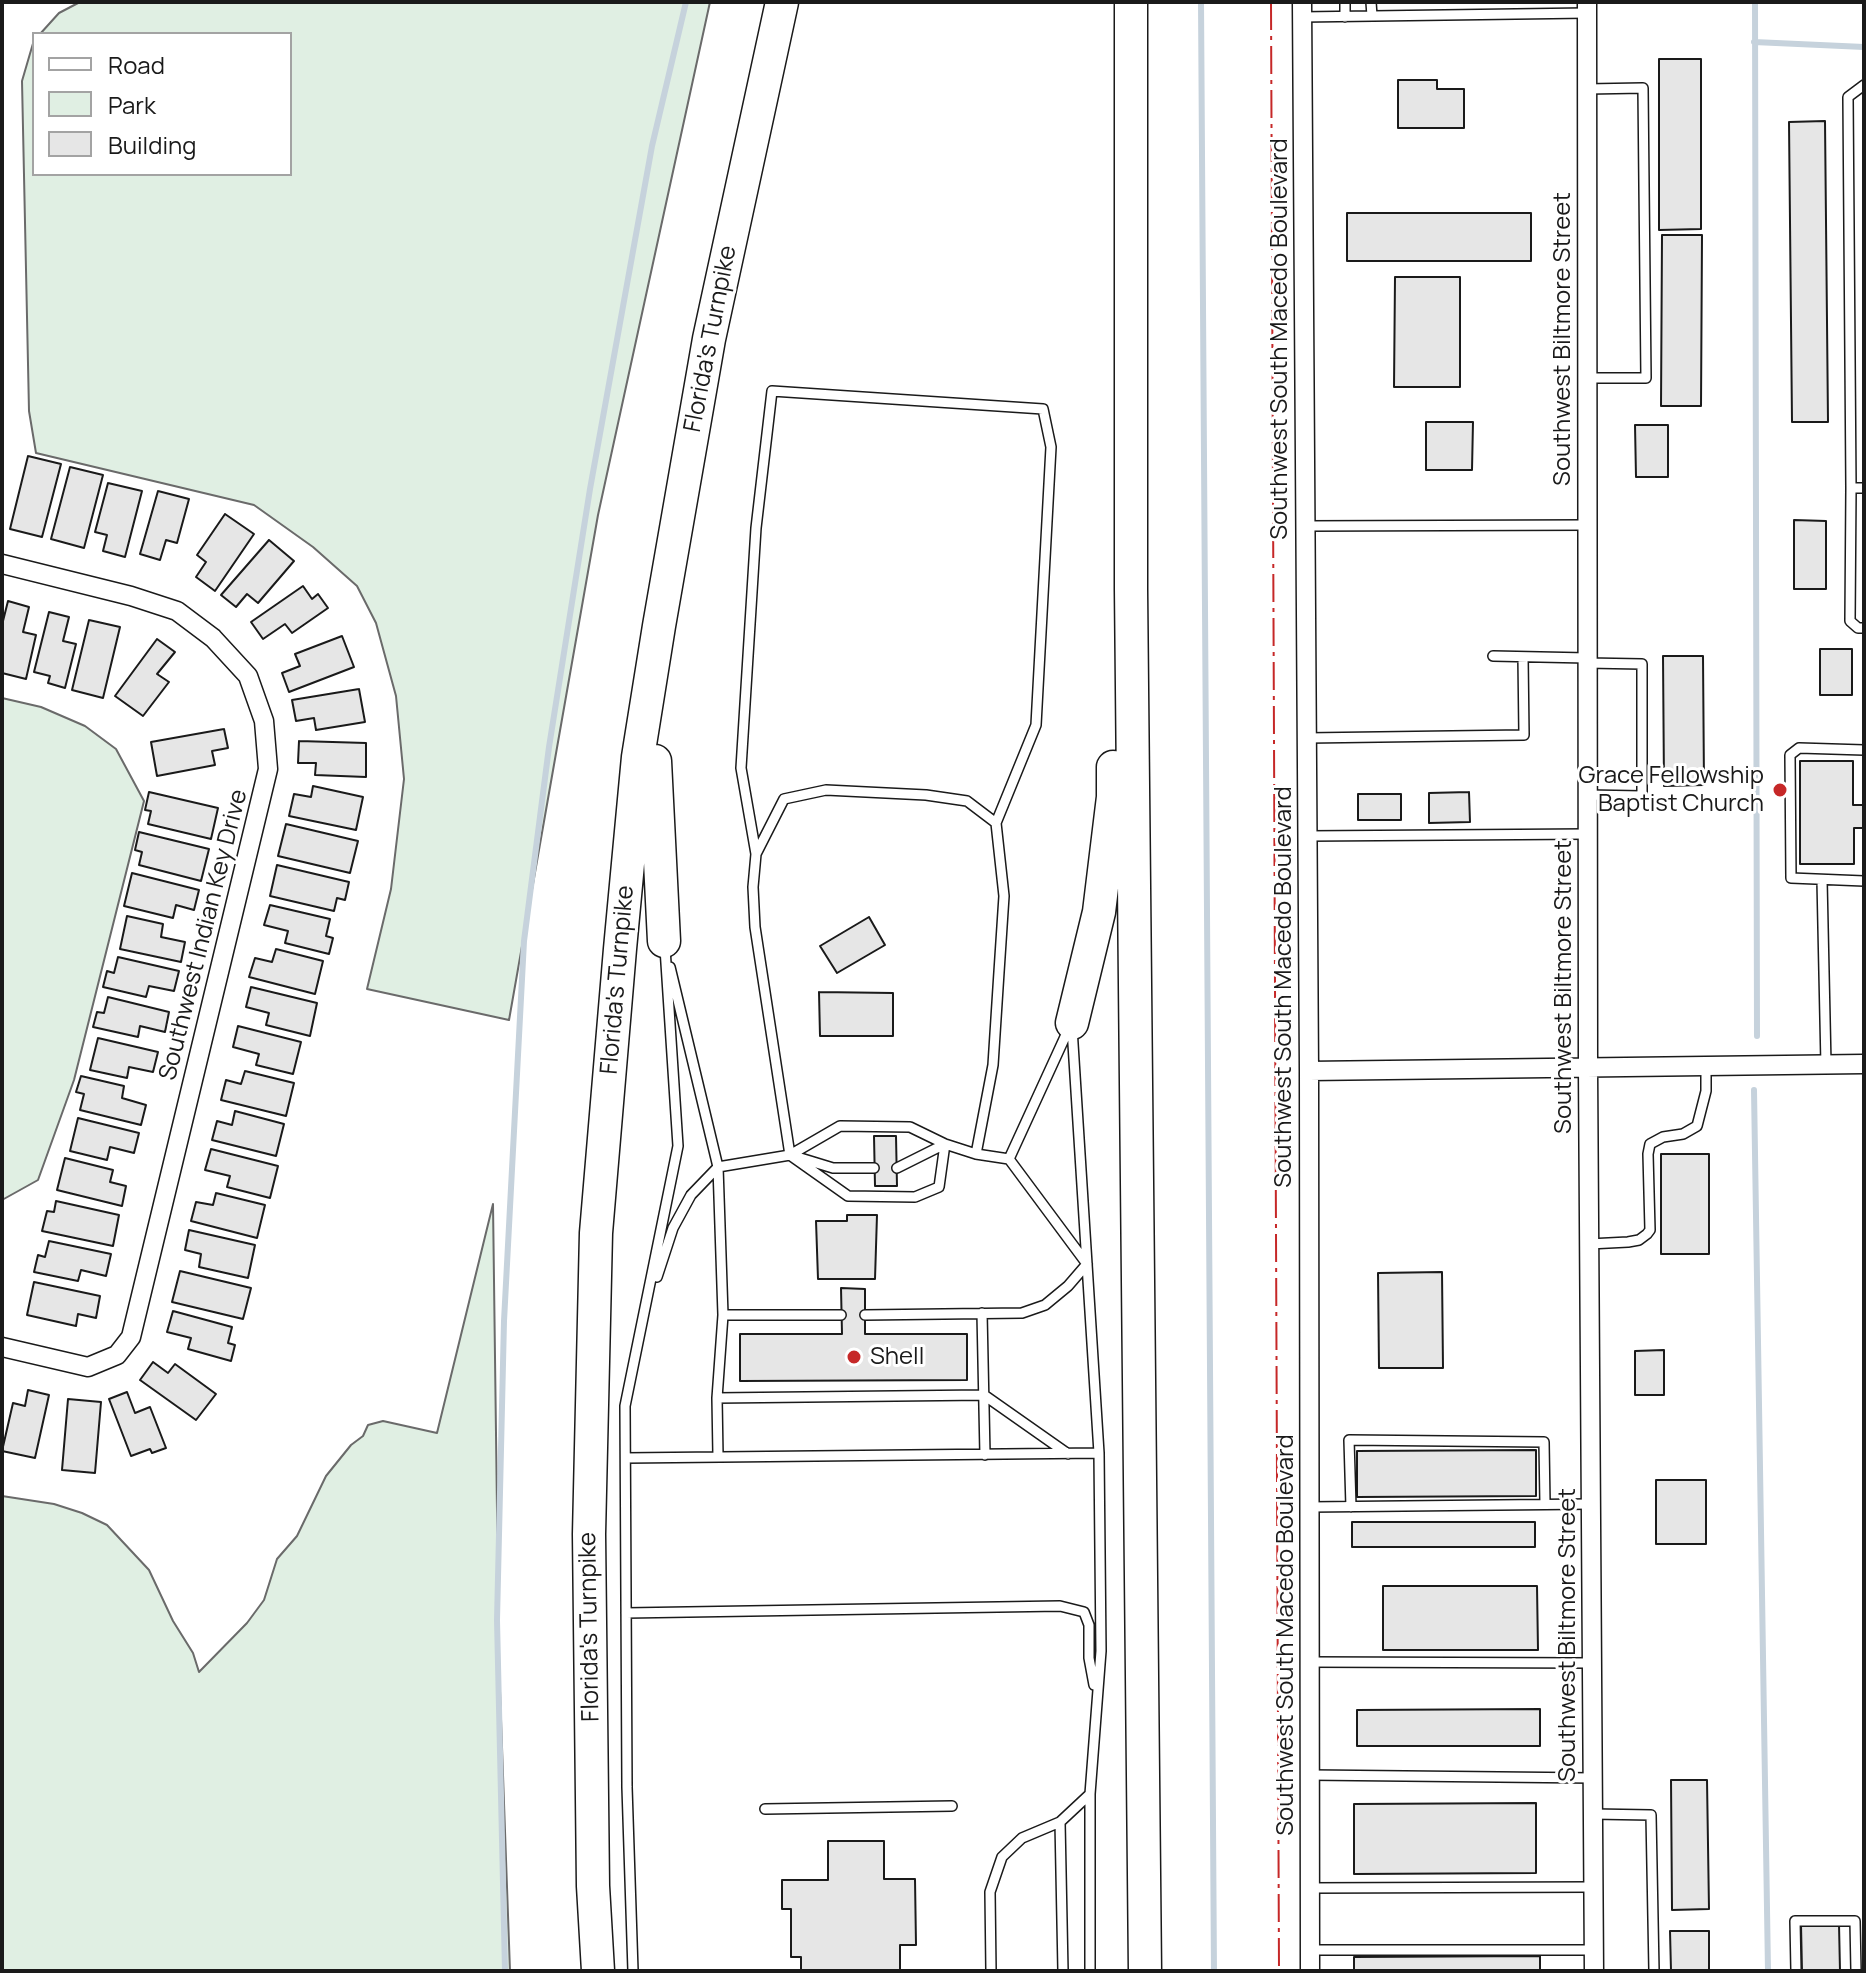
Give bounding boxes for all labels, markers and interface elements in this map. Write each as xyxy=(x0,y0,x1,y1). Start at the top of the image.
legend xyxy=(32,32,292,176)
text: Road xyxy=(108,48,165,81)
text: Park xyxy=(108,88,156,121)
text: Building xyxy=(108,128,196,161)
street label: Southwest South Macedo Boulevard xyxy=(1266,138,1294,540)
street label: Southwest Biltmore Street xyxy=(1549,192,1577,486)
street label: Florida's Turnpike xyxy=(679,243,743,435)
place label: Grace Fellowship Baptist Church xyxy=(1579,762,1764,818)
marker: Grace Fellowship Baptist Church xyxy=(1771,781,1789,799)
street label: Southwest South Macedo Boulevard xyxy=(1270,786,1298,1188)
street label: Southwest Indian Key Drive xyxy=(154,787,254,1083)
street label: Southwest Biltmore Street xyxy=(1550,840,1578,1134)
street label: Florida's Turnpike xyxy=(595,884,641,1076)
place label: Shell xyxy=(870,1343,924,1371)
marker: Shell xyxy=(845,1348,863,1366)
street label: Southwest South Macedo Boulevard xyxy=(1272,1434,1300,1836)
street label: Southwest Biltmore Street xyxy=(1554,1488,1582,1782)
street label: Florida's Turnpike xyxy=(574,1532,606,1722)

